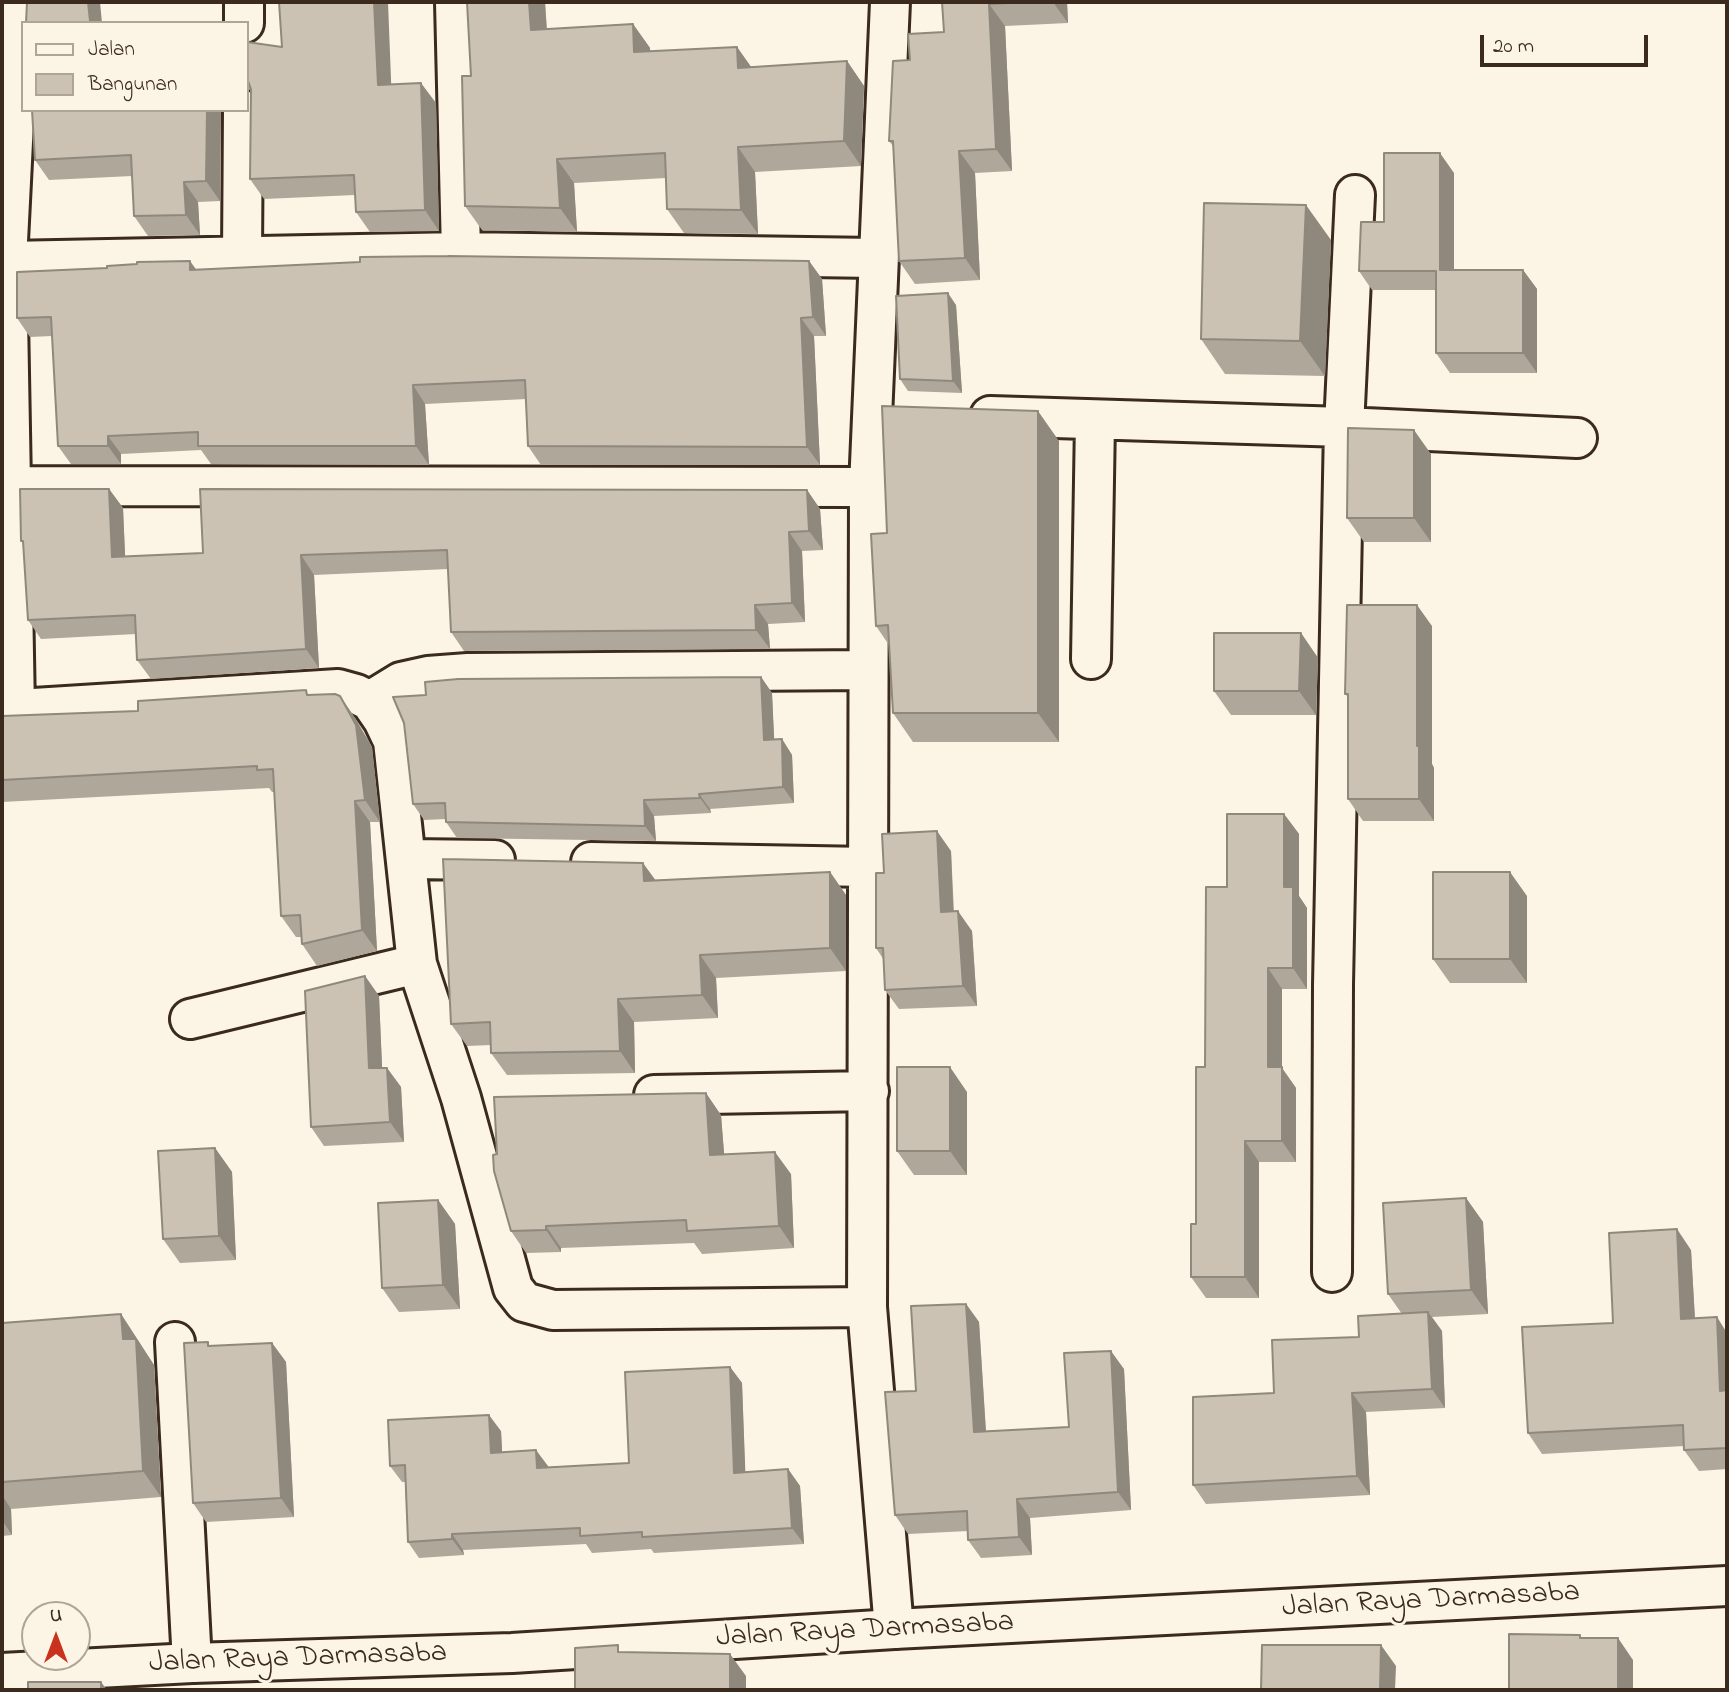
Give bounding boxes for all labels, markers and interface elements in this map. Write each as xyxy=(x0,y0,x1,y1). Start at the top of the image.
legend xyxy=(21,21,248,112)
scale bar xyxy=(1484,21,1652,65)
text: 20 m xyxy=(1493,32,1534,62)
text: Jalan xyxy=(88,35,135,65)
text: Bangunan xyxy=(88,70,177,100)
street label: Jalan Raya Darmasaba xyxy=(1281,1576,1581,1628)
north arrow xyxy=(21,1601,91,1671)
text: U xyxy=(50,1603,62,1630)
street label: Jalan Raya Darmasaba xyxy=(715,1606,1015,1658)
street label: Jalan Raya Darmasaba xyxy=(148,1637,448,1683)

